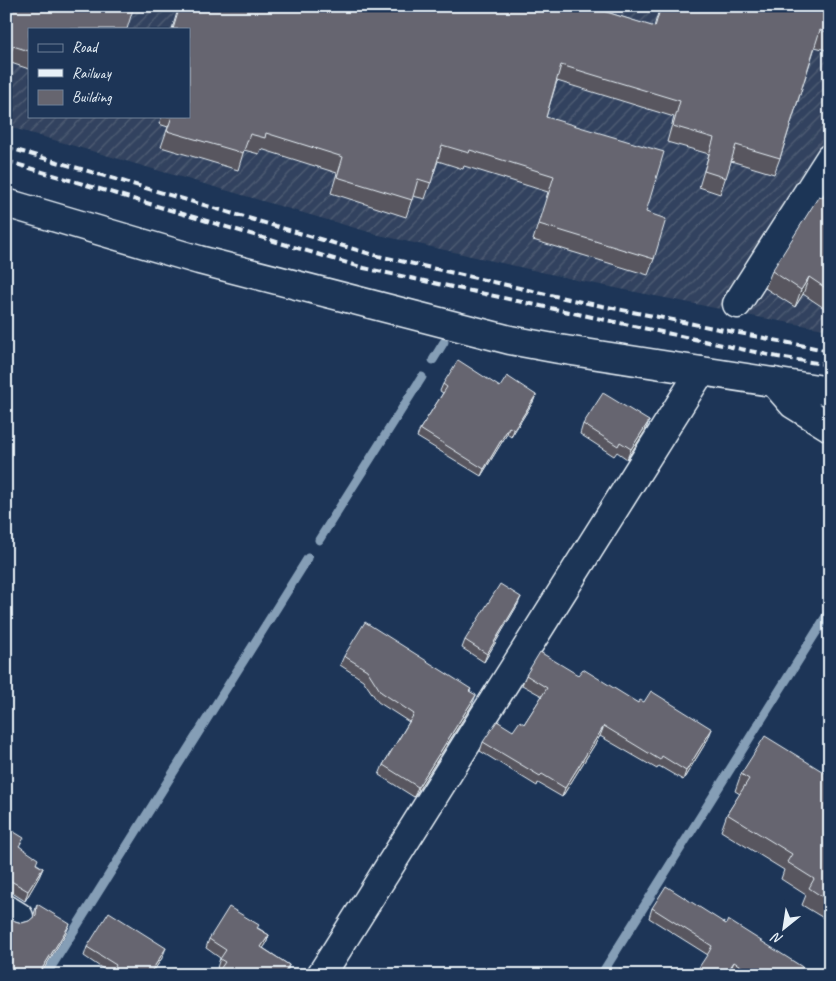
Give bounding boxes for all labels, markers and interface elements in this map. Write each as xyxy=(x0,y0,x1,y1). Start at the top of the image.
legend xyxy=(28,28,190,118)
text: Road xyxy=(72,38,99,57)
text: Railway xyxy=(72,64,113,83)
text: Building xyxy=(72,88,112,107)
north arrow xyxy=(758,904,808,954)
text: N xyxy=(768,928,786,948)

